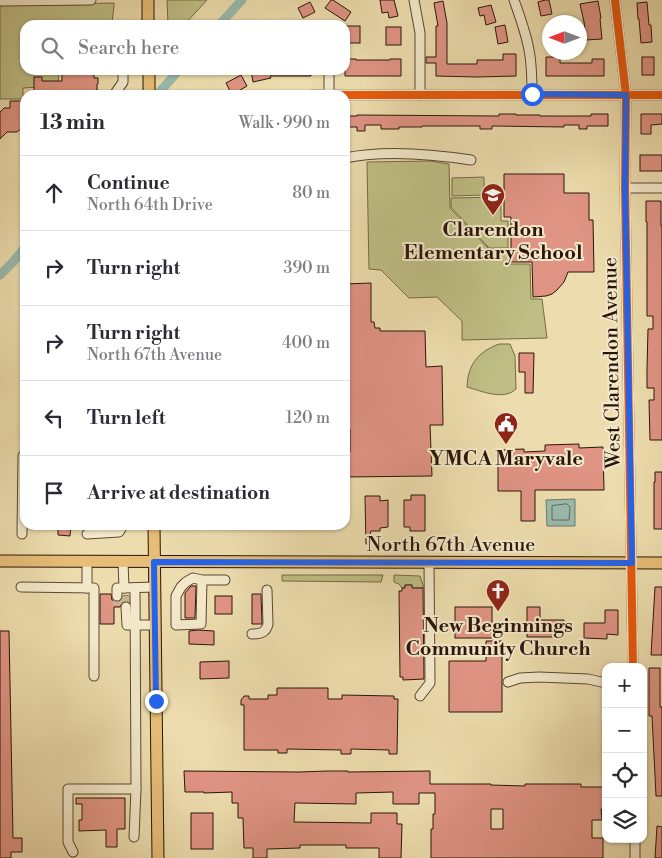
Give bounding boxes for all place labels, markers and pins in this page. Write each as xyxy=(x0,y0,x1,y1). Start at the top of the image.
school or university icon: Clarendon Elementary School xyxy=(480,182,506,216)
place label: Clarendon Elementary School xyxy=(403,218,583,266)
public building icon: YMCA Maryvale xyxy=(493,411,519,445)
place label: YMCA Maryvale xyxy=(429,447,583,472)
church icon: New Beginnings Community Church xyxy=(485,578,511,612)
place label: New Beginnings Community Church xyxy=(405,614,591,662)

